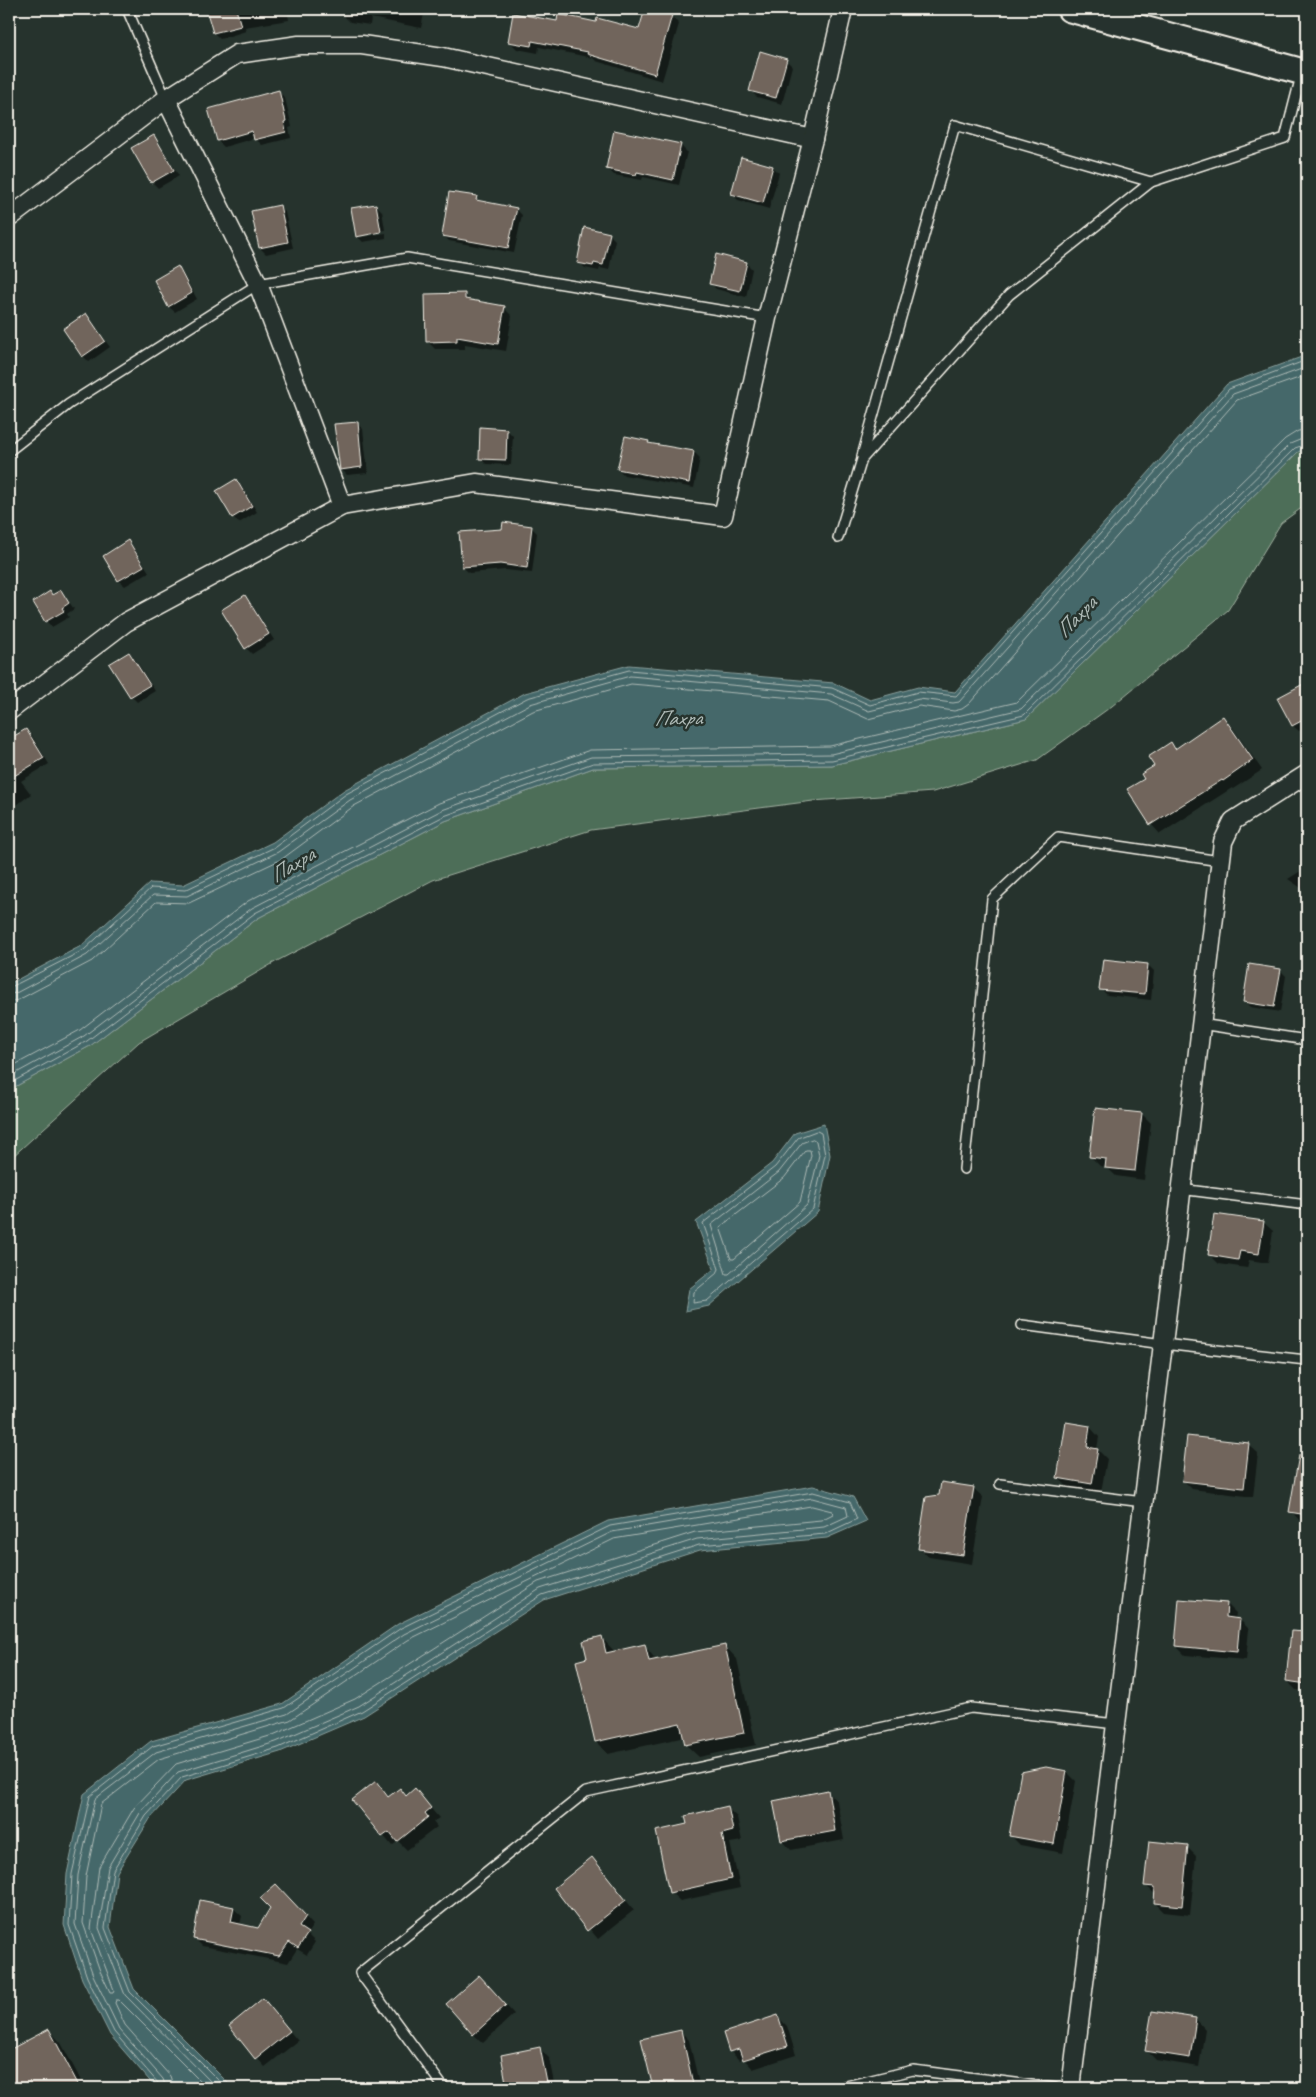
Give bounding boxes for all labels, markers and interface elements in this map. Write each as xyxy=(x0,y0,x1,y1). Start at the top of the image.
water label: Пахра xyxy=(1049,589,1104,644)
water label: Пахра xyxy=(654,704,704,732)
water label: Пахра xyxy=(264,840,321,889)

